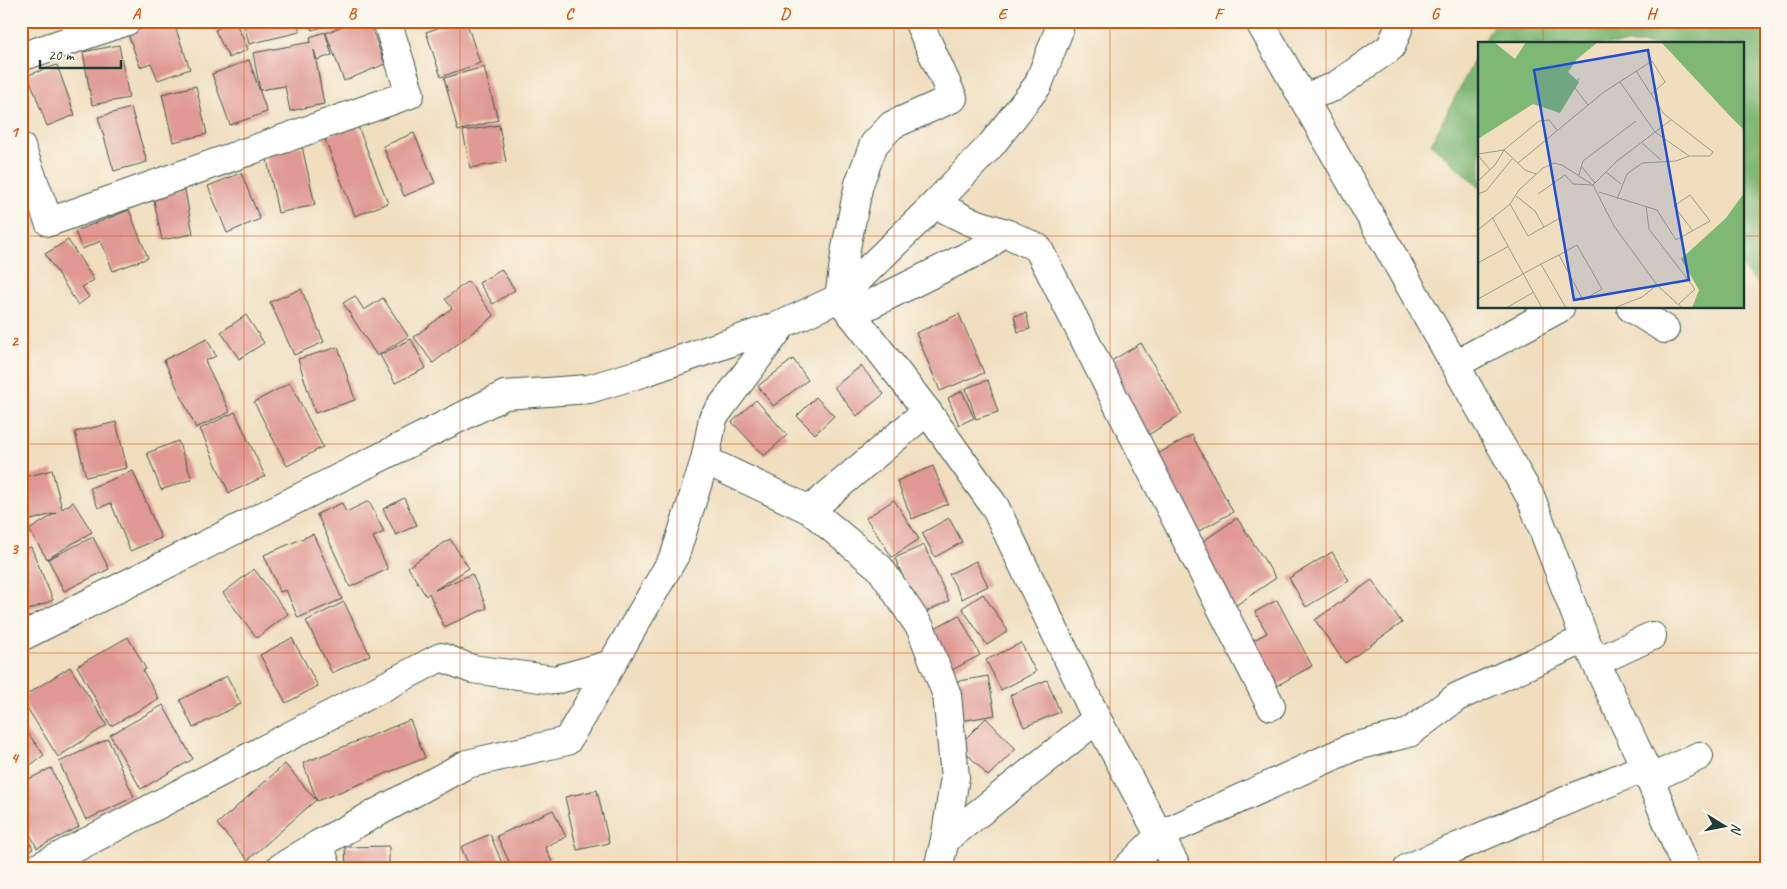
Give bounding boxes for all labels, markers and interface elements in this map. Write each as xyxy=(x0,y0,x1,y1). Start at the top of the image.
text: A xyxy=(132,4,142,24)
text: B xyxy=(348,4,358,24)
text: C xyxy=(565,4,575,24)
text: D xyxy=(780,4,791,24)
text: E xyxy=(998,4,1009,24)
text: F xyxy=(1214,4,1225,24)
text: G xyxy=(1431,4,1441,24)
text: H xyxy=(1646,4,1658,24)
scale bar xyxy=(40,38,121,70)
inset map xyxy=(1478,42,1744,309)
text: 20 m xyxy=(48,46,75,65)
text: 1 xyxy=(10,122,19,142)
text: 2 xyxy=(10,331,19,351)
text: 3 xyxy=(10,539,19,559)
text: 4 xyxy=(10,748,19,768)
north arrow xyxy=(1700,802,1750,852)
text: N xyxy=(1727,822,1745,836)

